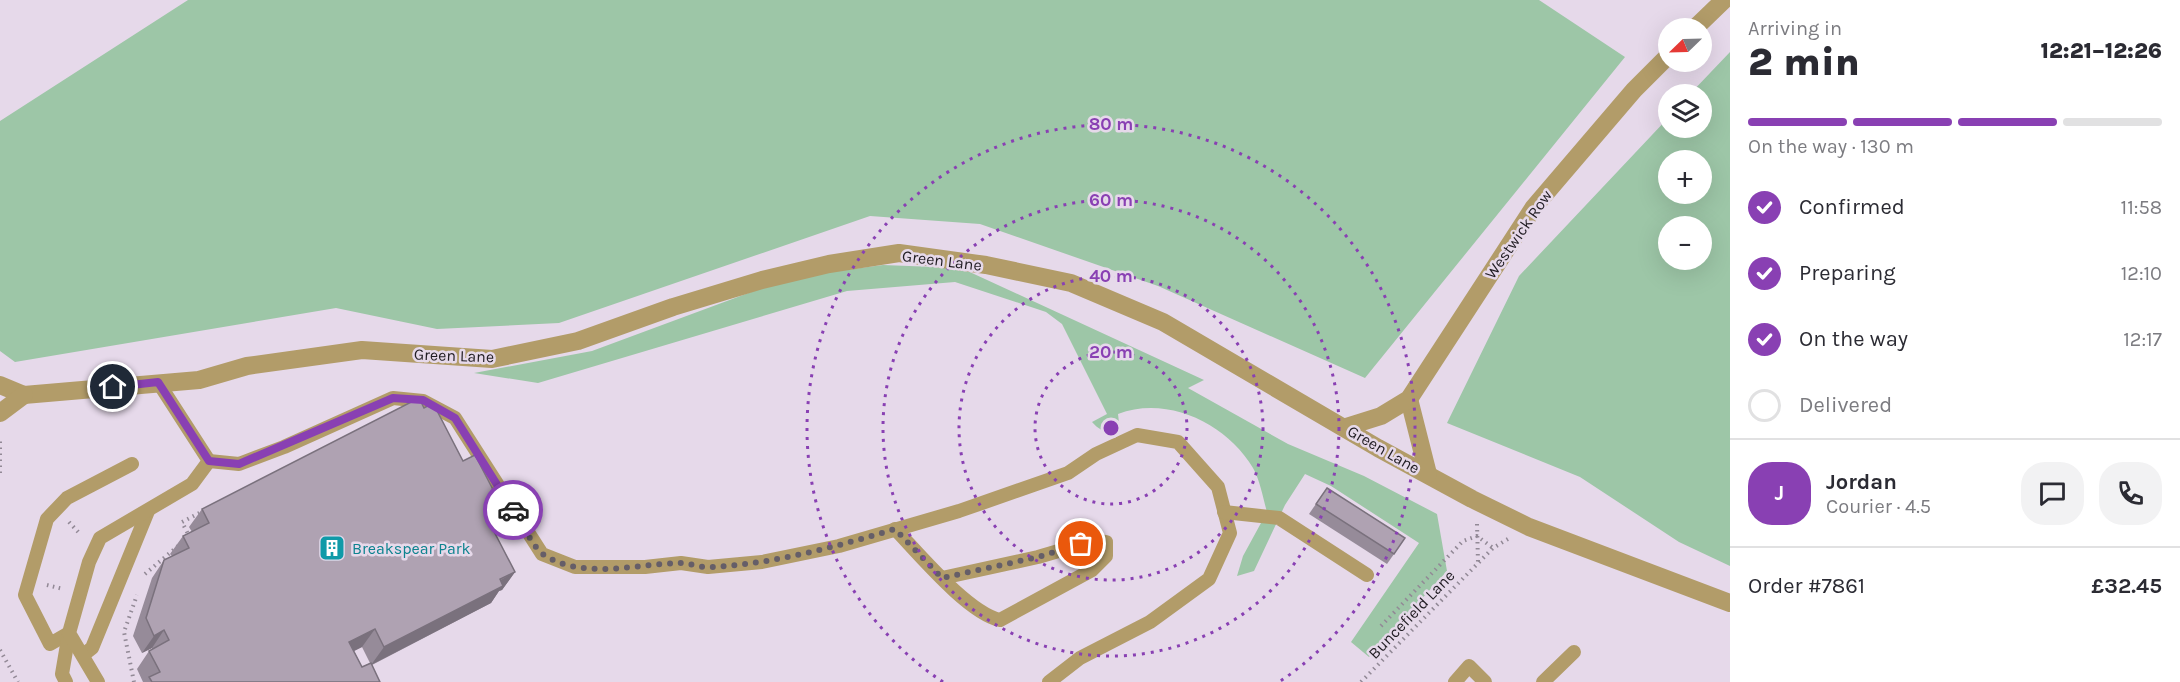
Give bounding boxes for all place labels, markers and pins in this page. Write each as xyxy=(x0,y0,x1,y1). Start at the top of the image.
pin xyxy=(87,361,138,412)
centre of rings xyxy=(1101,418,1121,438)
pin xyxy=(1055,518,1106,569)
building icon: Breakspear Park xyxy=(317,533,347,563)
place label: Breakspear Park xyxy=(352,539,471,558)

